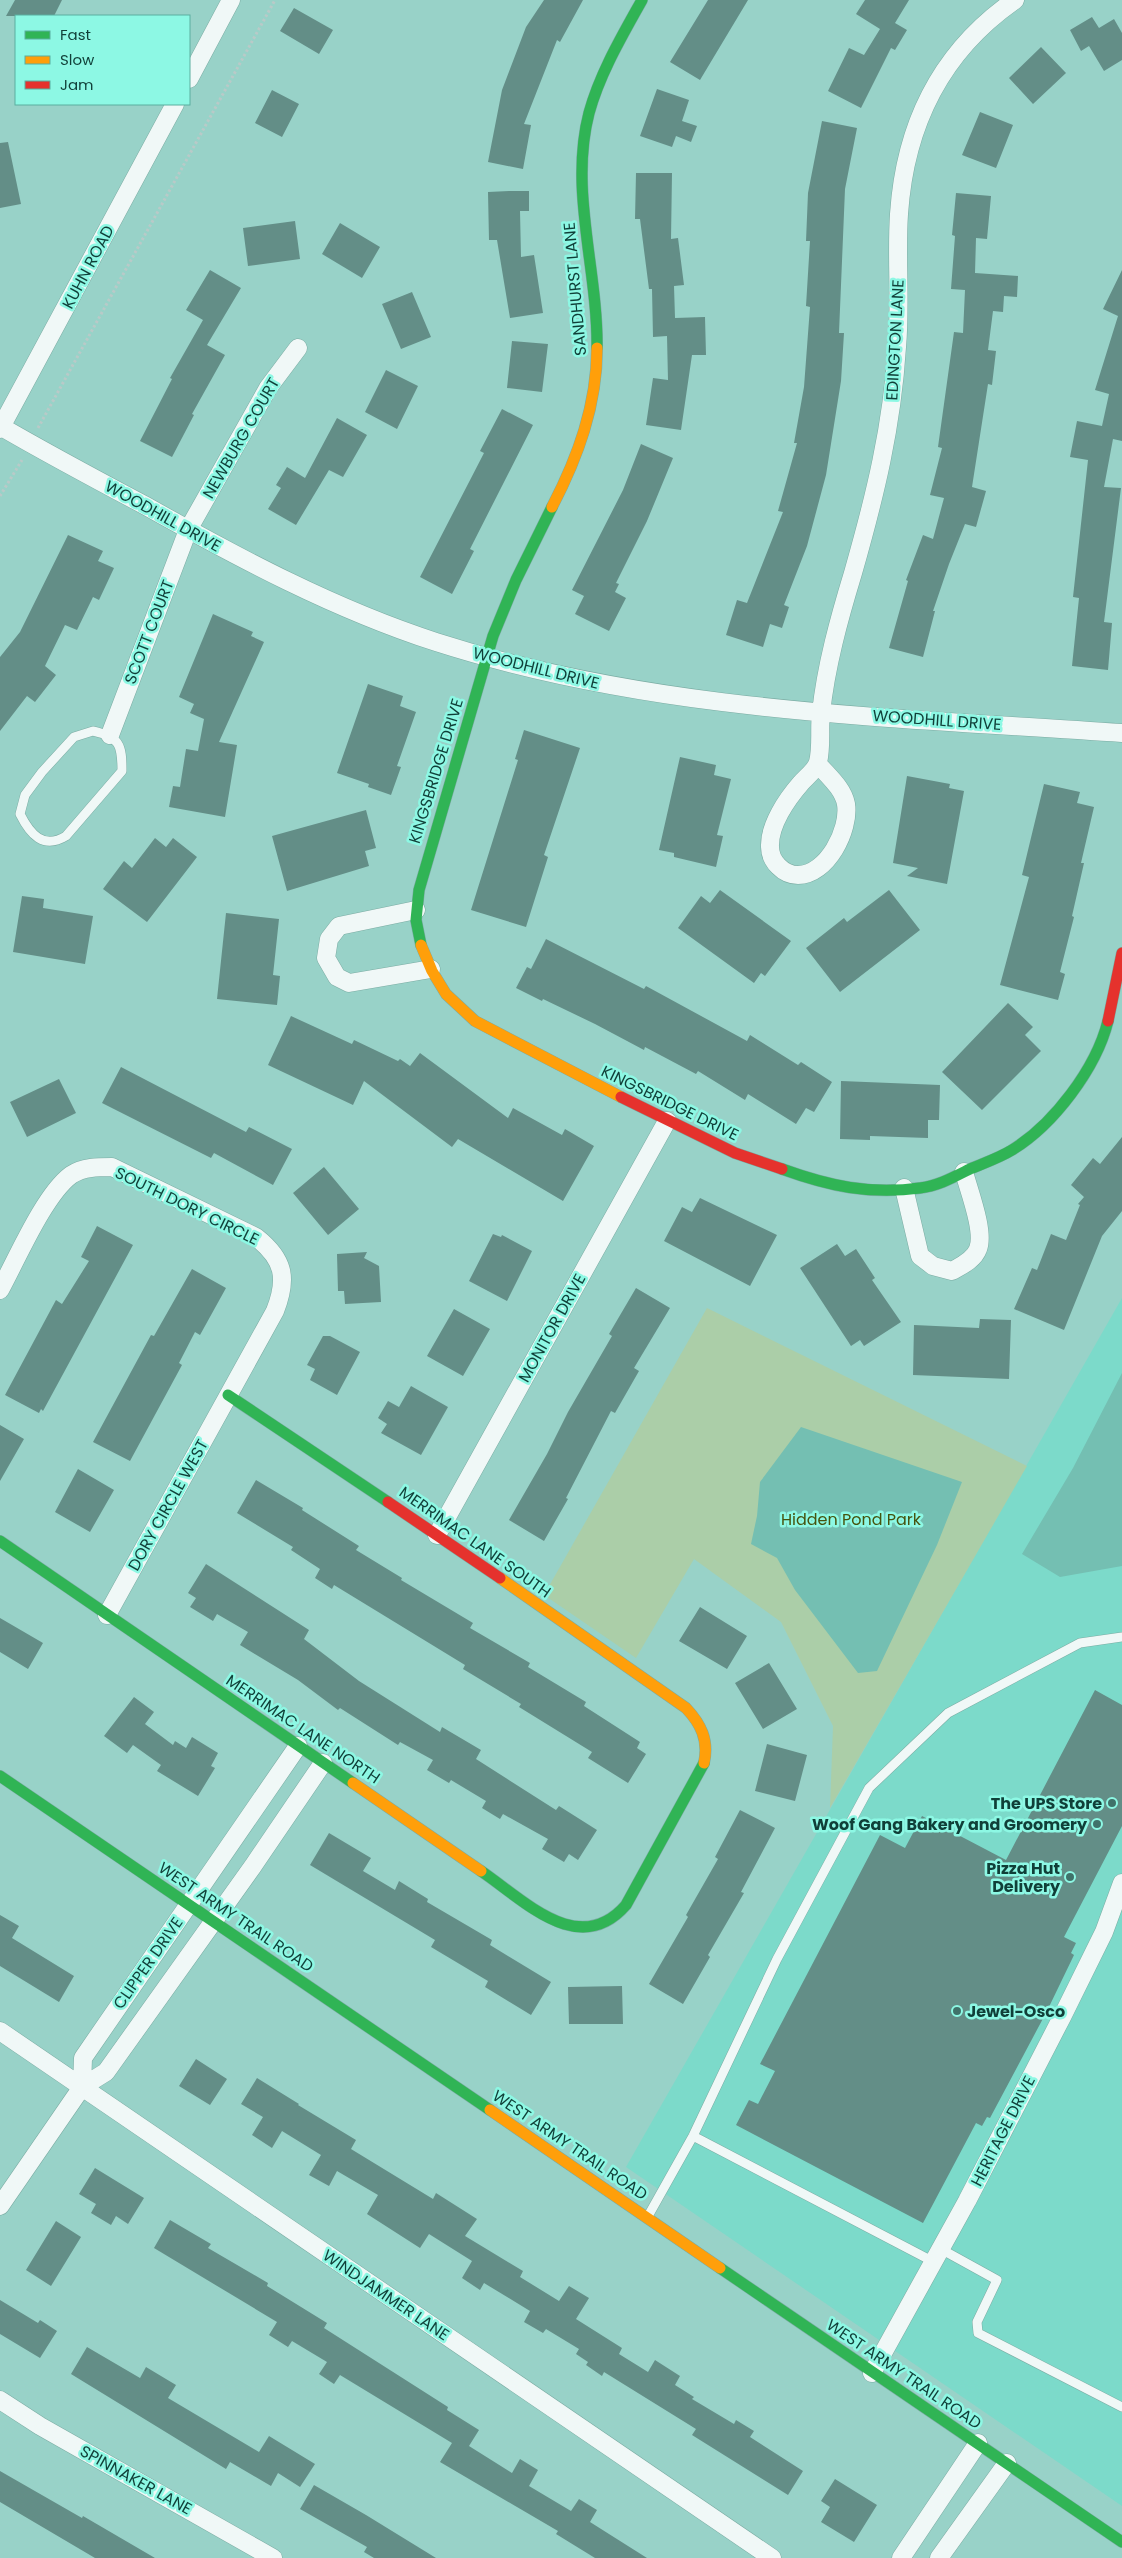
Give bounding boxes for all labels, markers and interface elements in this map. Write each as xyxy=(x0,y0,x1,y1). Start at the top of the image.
legend xyxy=(15,15,190,105)
text: Fast xyxy=(60,24,91,45)
text: Slow xyxy=(60,49,95,70)
text: Jam xyxy=(60,74,94,95)
street label: KUHN ROAD xyxy=(56,221,120,313)
street label: SANDHURST LANE xyxy=(558,221,592,357)
street label: EDINGTON LANE xyxy=(880,279,910,401)
street label: NEWBURG COURT xyxy=(197,373,285,503)
street label: WOODHILL DRIVE xyxy=(101,475,225,557)
street label: SCOTT COURT xyxy=(119,576,180,687)
street label: WOODHILL DRIVE xyxy=(471,641,601,695)
street label: KINGSBRIDGE DRIVE xyxy=(403,696,469,846)
street label: WOODHILL DRIVE xyxy=(872,704,1002,736)
street label: KINGSBRIDGE DRIVE xyxy=(597,1060,743,1146)
street label: SOUTH DORY CIRCLE xyxy=(111,1161,263,1251)
street label: MONITOR DRIVE xyxy=(513,1270,591,1386)
street label: DORY CIRCLE WEST xyxy=(122,1435,214,1575)
street label: MERRIMAC LANE SOUTH xyxy=(394,1481,556,1603)
park label: Hidden Pond Park xyxy=(781,1508,922,1531)
street label: MERRIMAC LANE NORTH xyxy=(221,1669,385,1789)
place label: The UPS Store xyxy=(991,1792,1102,1815)
marker: The UPS Store xyxy=(1106,1797,1118,1809)
place label: Woof Gang Bakery and Groomery xyxy=(812,1813,1088,1836)
marker: Woof Gang Bakery and Groomery xyxy=(1091,1818,1103,1830)
street label: WEST ARMY TRAIL ROAD xyxy=(154,1856,318,1978)
place label: Pizza Hut Delivery xyxy=(986,1857,1061,1898)
marker: Pizza Hut Delivery xyxy=(1064,1871,1076,1883)
street label: CLIPPER DRIVE xyxy=(108,1912,188,2014)
place label: Jewel-Osco xyxy=(967,2000,1065,2023)
marker: Jewel-Osco xyxy=(951,2005,963,2017)
street label: HERITAGE DRIVE xyxy=(965,2072,1041,2190)
street label: WEST ARMY TRAIL ROAD xyxy=(488,2084,652,2206)
street label: WINDJAMMER LANE xyxy=(318,2244,454,2346)
street label: WEST ARMY TRAIL ROAD xyxy=(822,2313,986,2435)
street label: SPINNAKER LANE xyxy=(76,2440,196,2520)

